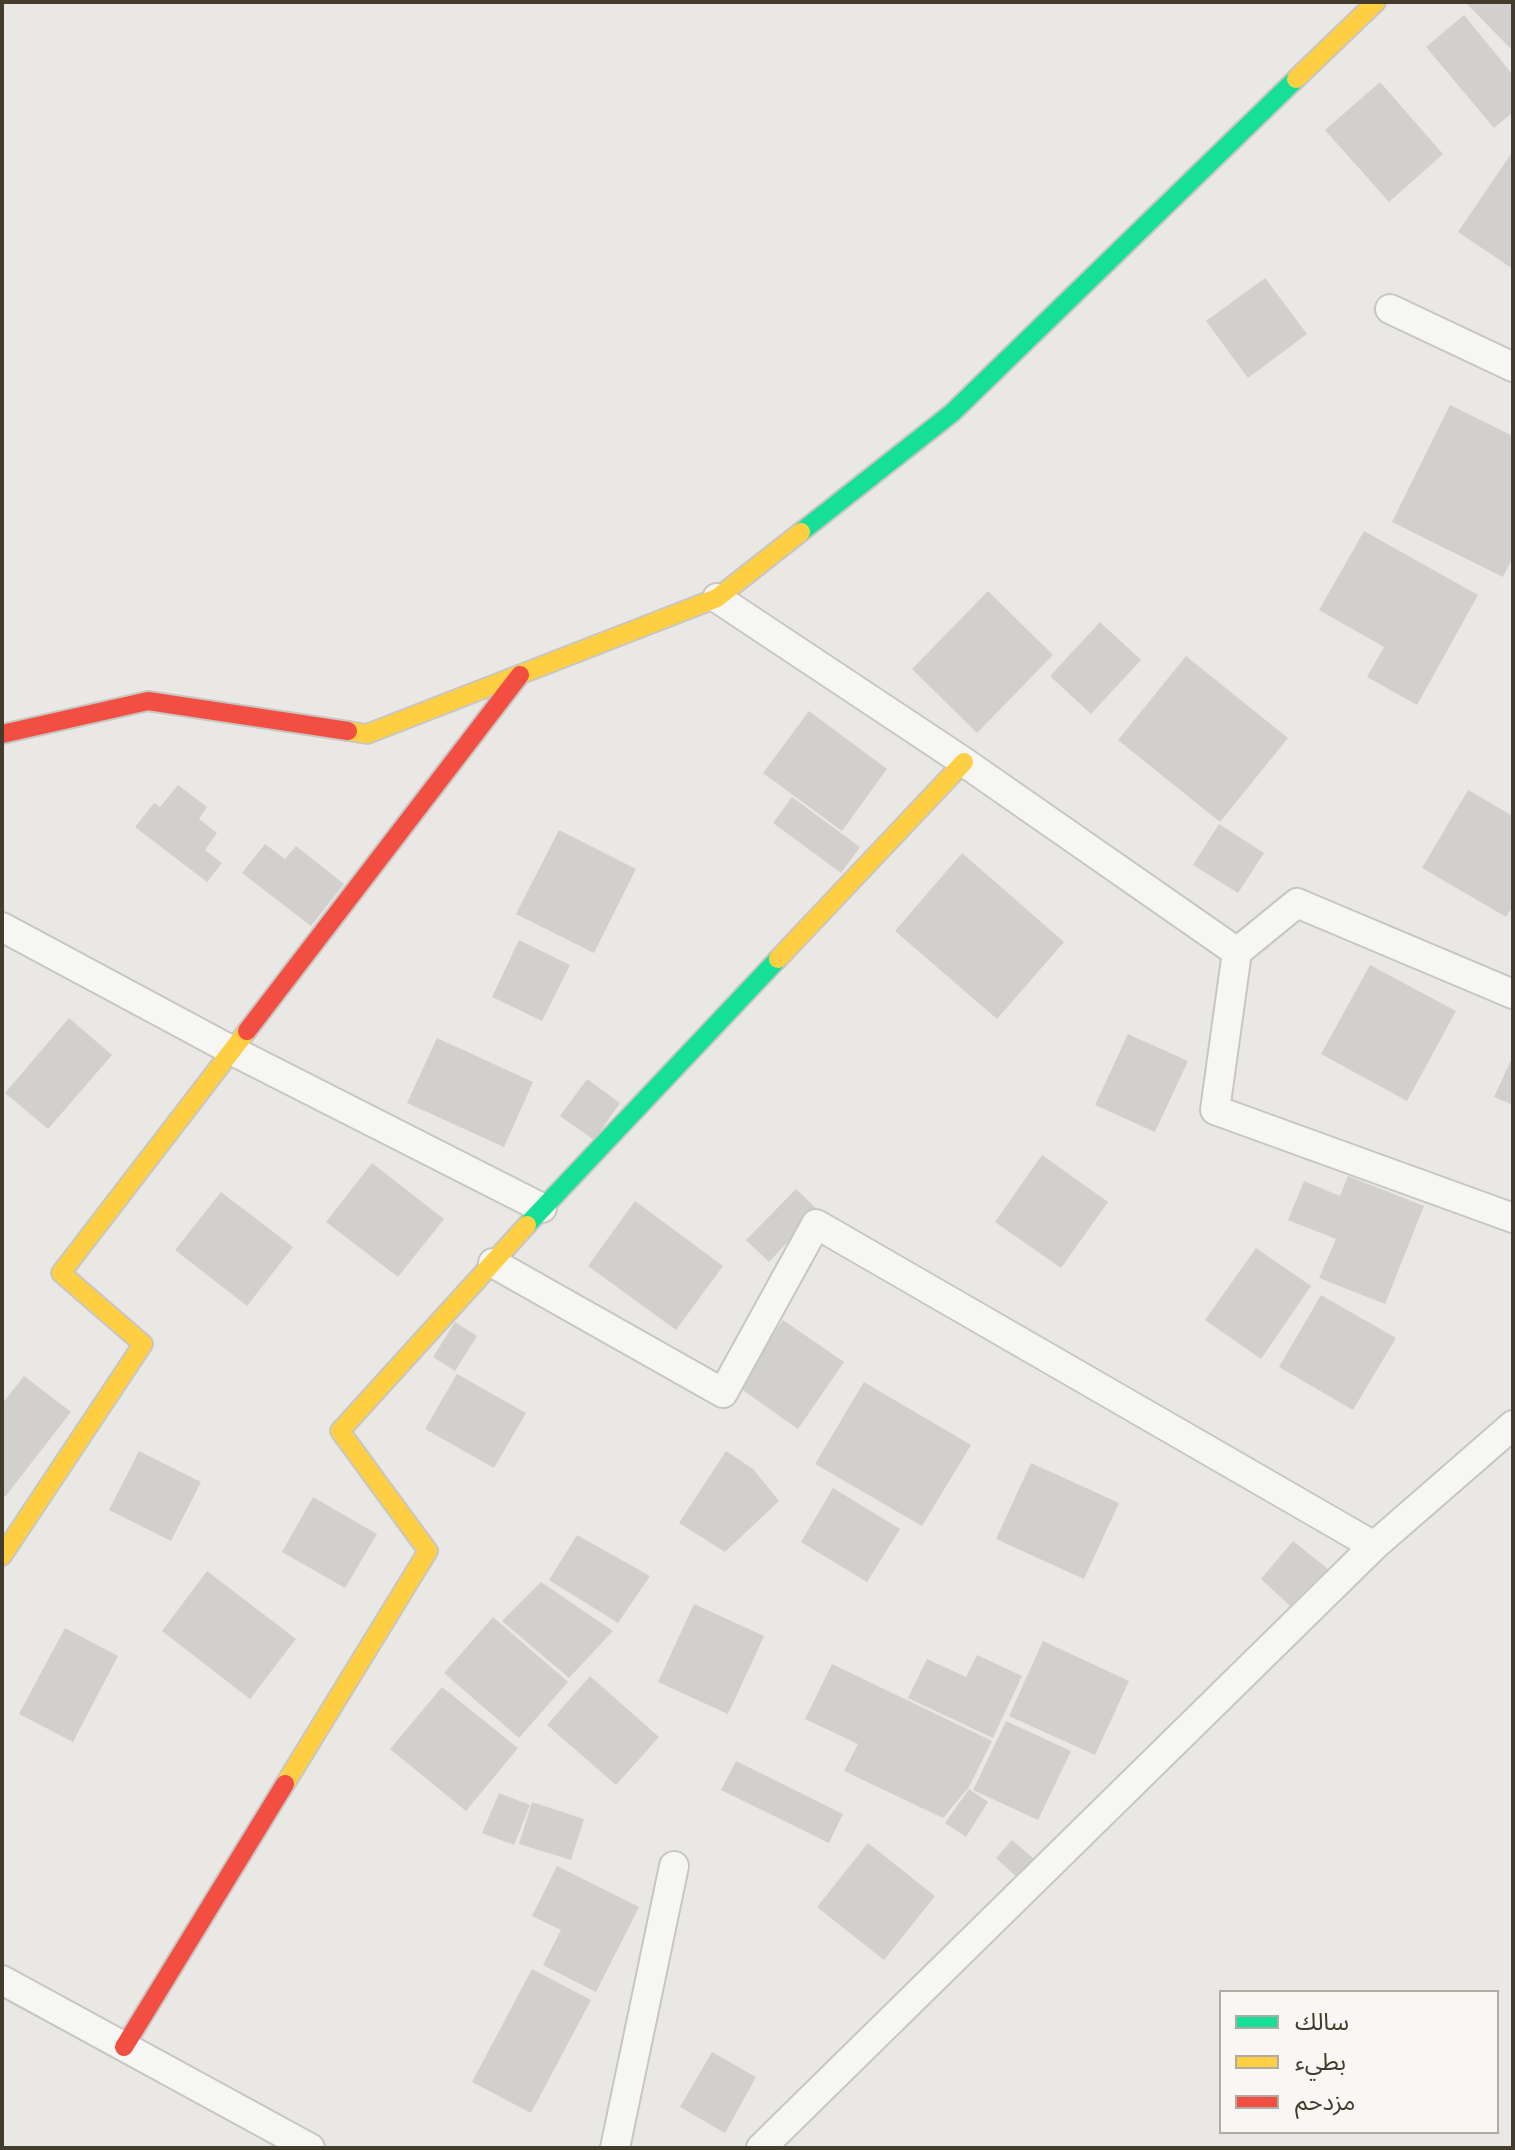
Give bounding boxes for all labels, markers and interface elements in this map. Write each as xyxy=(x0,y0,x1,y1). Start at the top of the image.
legend xyxy=(1219,1990,1499,2134)
text: سالك xyxy=(1295,2008,1349,2035)
text: بطيء xyxy=(1295,2048,1346,2075)
text: مزدحم xyxy=(1295,2088,1355,2115)

